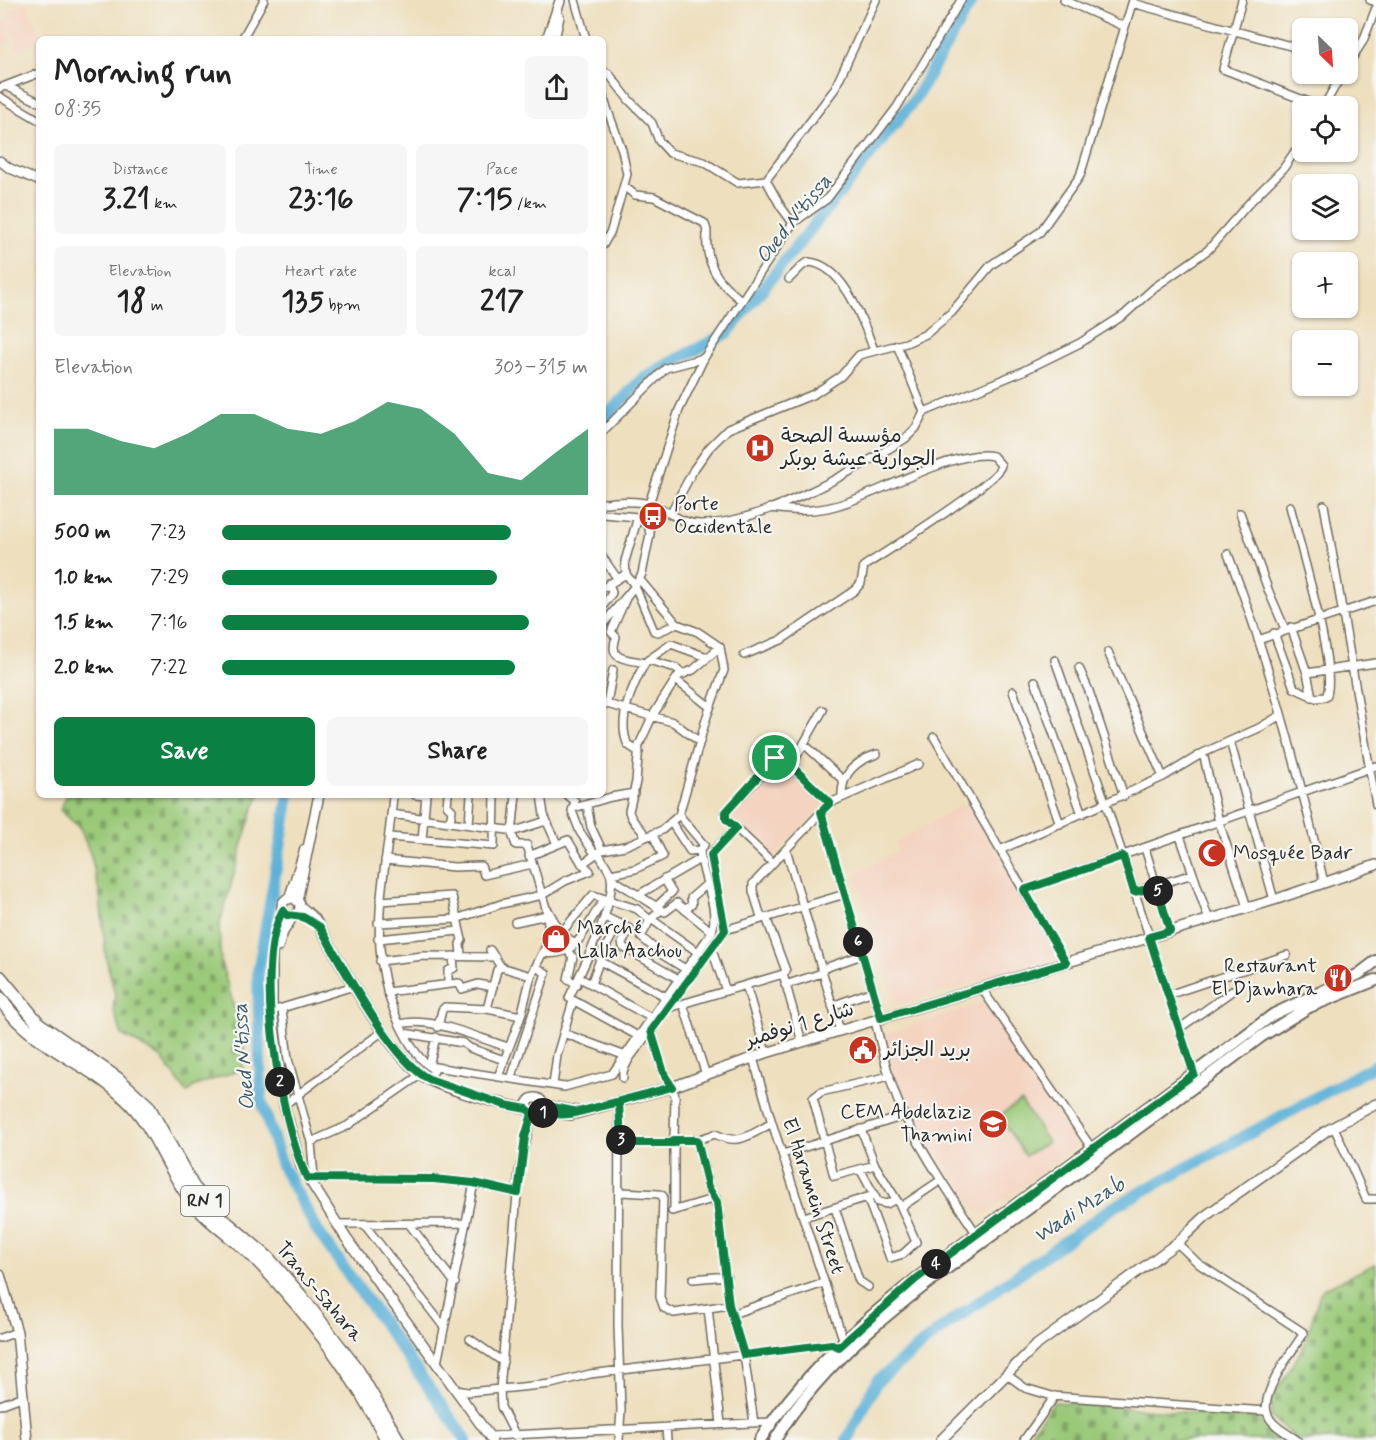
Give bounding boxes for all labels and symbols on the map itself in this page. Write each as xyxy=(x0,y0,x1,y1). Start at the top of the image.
north arrow xyxy=(1292,18,1358,84)
water label: Oued N'tissa xyxy=(749,168,839,269)
place label: مؤسسة الصحة الجوارية عيشة بوبكر xyxy=(779,423,935,473)
hospital icon: مؤسسة الصحة الجوارية عيشة بوبكر xyxy=(744,432,776,464)
place label: Porte Occidentale xyxy=(674,491,773,541)
bus stop icon: Porte Occidentale xyxy=(637,500,669,532)
pin xyxy=(749,732,800,783)
mosque icon: Mosquée Badr xyxy=(1196,837,1228,869)
place label: Mosquée Badr xyxy=(1233,840,1353,867)
pin: 5 xyxy=(1143,876,1173,906)
place label: Marché Lalla Aachou xyxy=(577,915,682,965)
shop icon: Marché Lalla Aachou xyxy=(540,923,572,955)
pin: 6 xyxy=(843,927,873,957)
place label: Restaurant El Djawhara xyxy=(1211,953,1318,1003)
restaurant icon: Restaurant El Djawhara xyxy=(1322,962,1354,994)
street label: شارع 1 نوفمبر xyxy=(741,996,858,1055)
water label: Oued N'tissa xyxy=(226,1002,262,1111)
public building icon: بريد الجزائر xyxy=(847,1034,879,1066)
place label: بريد الجزائر xyxy=(882,1037,971,1064)
pin: 2 xyxy=(265,1067,295,1097)
pin: 1 xyxy=(528,1098,558,1128)
place label: CEM Abdelaziz Thamini xyxy=(840,1099,972,1149)
school or university icon: CEM Abdelaziz Thamini xyxy=(977,1108,1009,1140)
street label: El Haramein Street xyxy=(775,1114,851,1278)
pin: 3 xyxy=(606,1125,636,1155)
water label: Wadi Mzab xyxy=(1028,1170,1131,1250)
road number: RN 1 xyxy=(181,1186,229,1216)
street label: Trans-Sahara xyxy=(269,1236,370,1349)
pin: 4 xyxy=(921,1249,951,1279)

